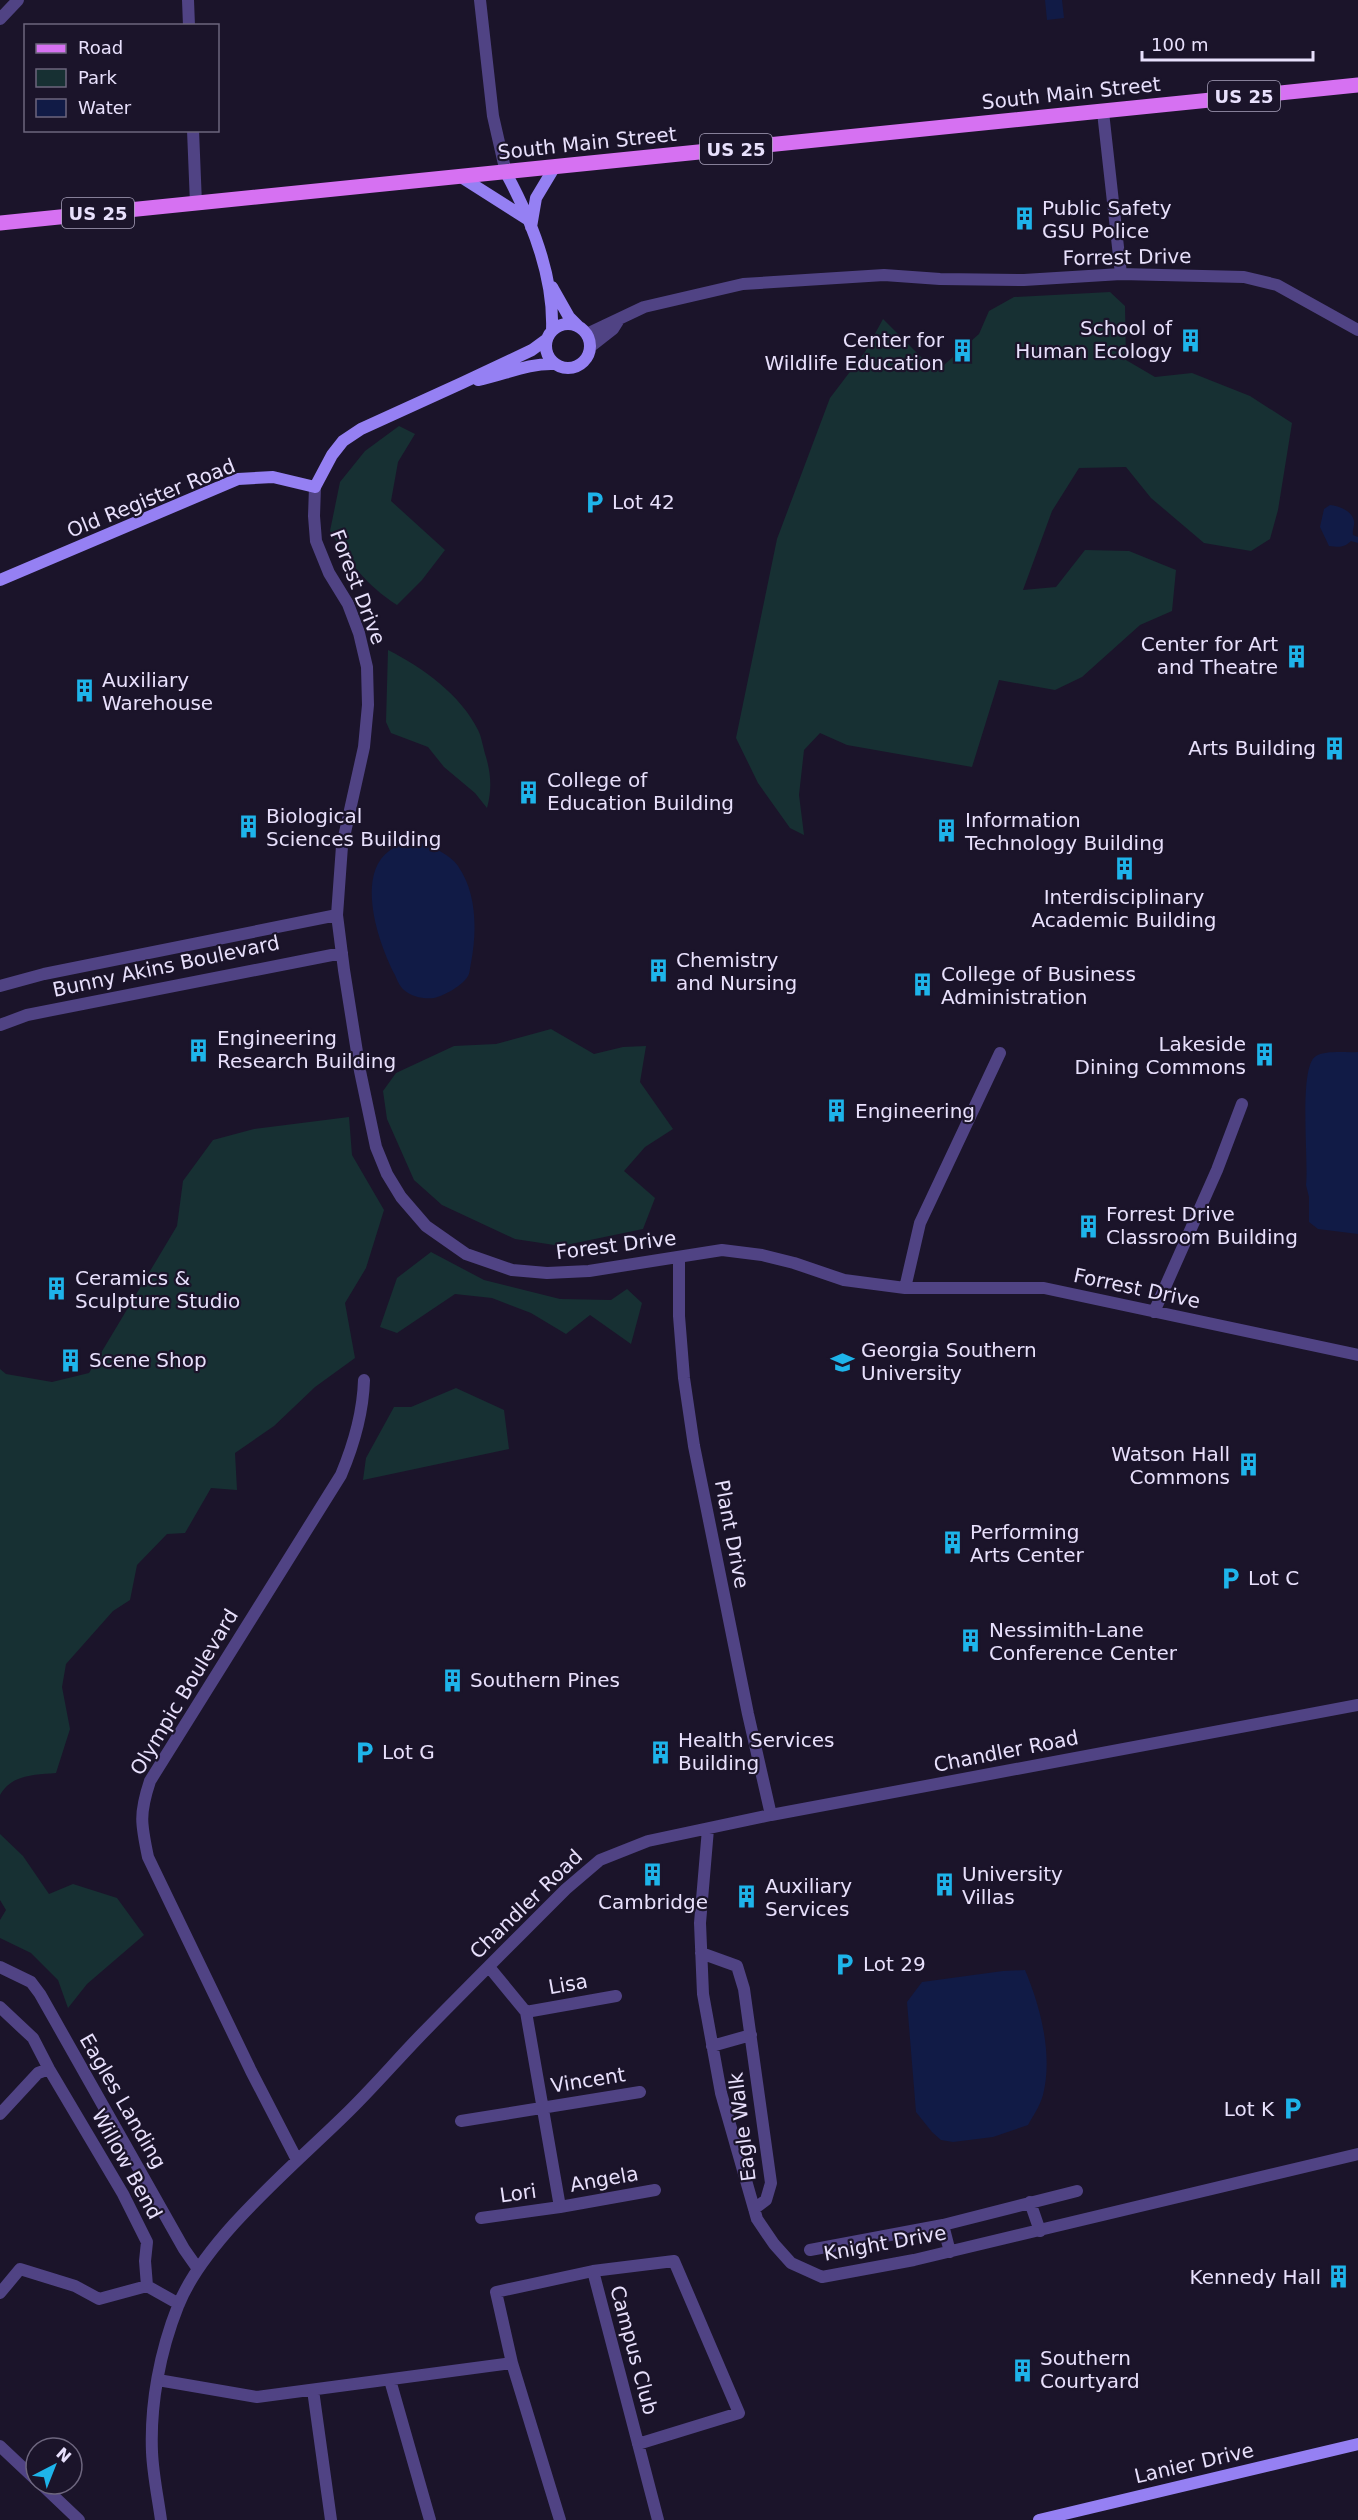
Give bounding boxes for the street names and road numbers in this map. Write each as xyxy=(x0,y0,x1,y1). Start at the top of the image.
street label: South Main Street xyxy=(981,72,1162,114)
road number: US 25 xyxy=(1208,81,1280,111)
street label: South Main Street xyxy=(497,122,678,164)
road number: US 25 xyxy=(700,134,772,164)
road number: US 25 xyxy=(62,198,134,228)
street label: Forrest Drive xyxy=(1062,244,1192,270)
street label: Old Register Road xyxy=(63,453,239,543)
street label: Forest Drive xyxy=(325,526,391,648)
street label: Bunny Akins Boulevard xyxy=(50,930,282,1002)
street label: Forest Drive xyxy=(554,1226,678,1264)
street label: Forrest Drive xyxy=(1071,1263,1203,1313)
street label: Plant Drive xyxy=(710,1478,754,1590)
street label: Olympic Boulevard xyxy=(125,1605,243,1779)
street label: Chandler Road xyxy=(932,1725,1080,1777)
street label: Chandler Road xyxy=(465,1844,587,1964)
street label: Lisa xyxy=(547,1969,589,1999)
street label: Eagles Landing xyxy=(75,2029,171,2173)
street label: Vincent xyxy=(549,2062,627,2098)
street label: Eagle Walk xyxy=(723,2071,761,2183)
street label: Willow Bend xyxy=(87,2105,167,2223)
street label: Angela xyxy=(568,2161,640,2197)
street label: Lori xyxy=(498,2179,538,2207)
street label: Knight Drive xyxy=(822,2220,948,2266)
street label: Campus Club xyxy=(605,2283,663,2417)
street label: Lanier Drive xyxy=(1132,2438,1256,2488)

